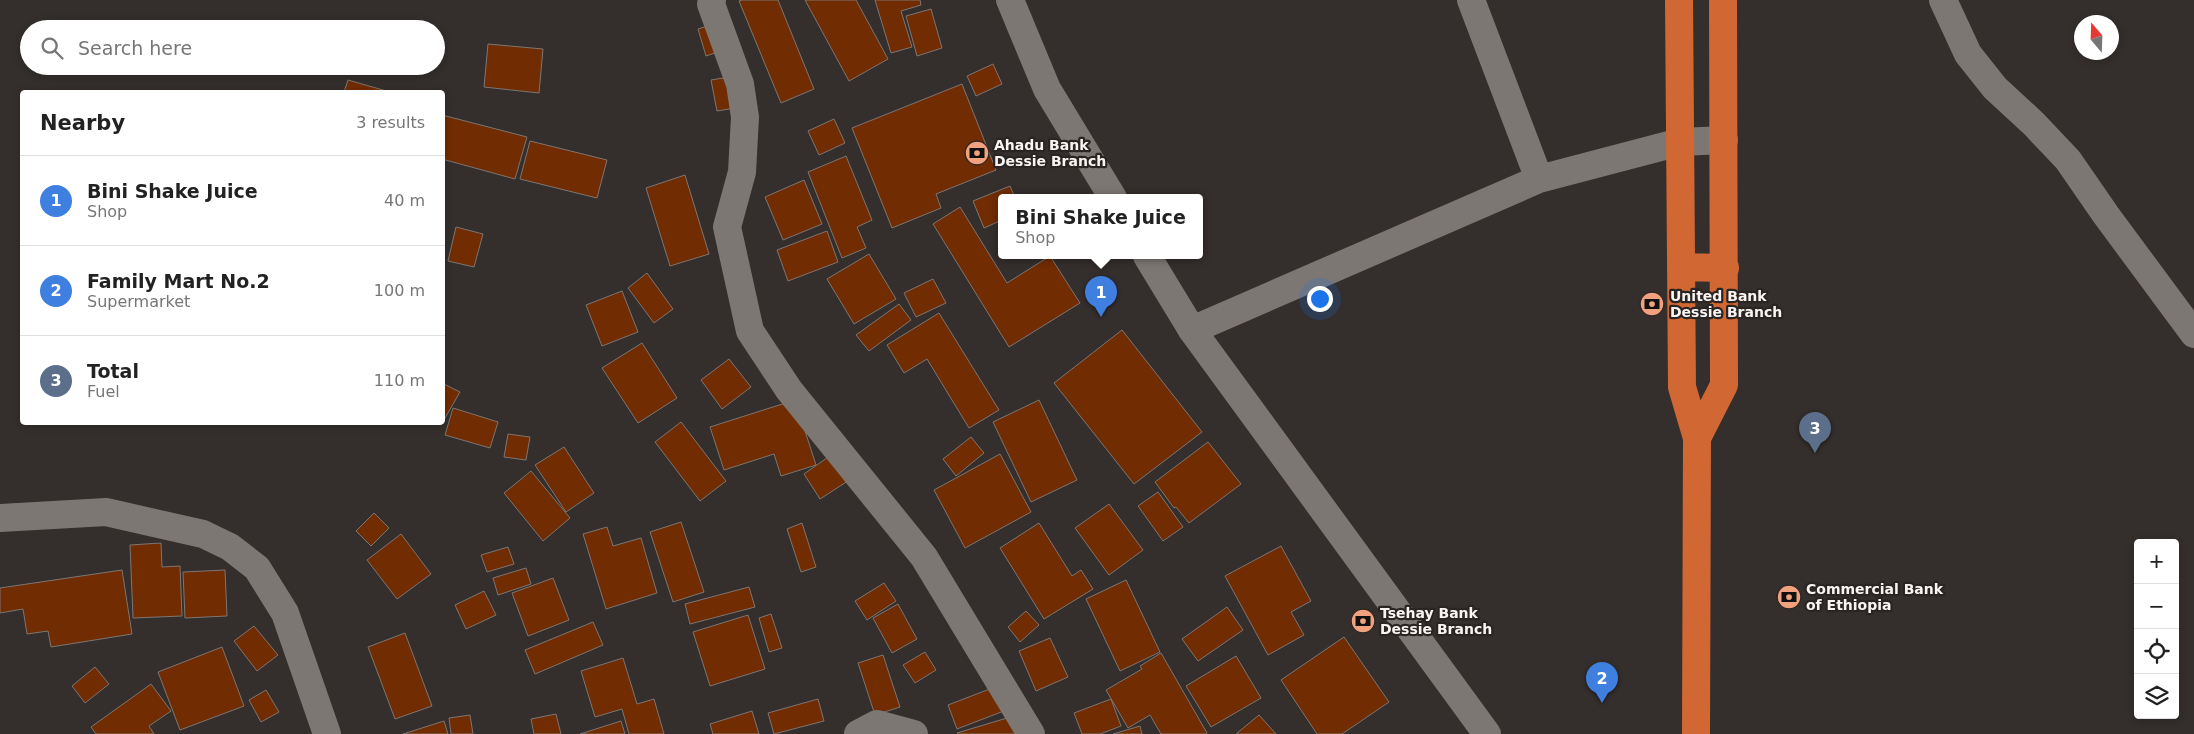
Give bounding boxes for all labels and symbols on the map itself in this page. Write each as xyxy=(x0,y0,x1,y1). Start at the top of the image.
north arrow xyxy=(2074,15,2119,60)
place label: Ahadu Bank Dessie Branch xyxy=(994,137,1106,169)
bank icon: Ahadu Bank Dessie Branch xyxy=(964,140,990,166)
pin: 1 xyxy=(1085,276,1117,317)
your location xyxy=(1307,286,1333,312)
place label: United Bank Dessie Branch xyxy=(1670,288,1782,320)
bank icon: United Bank Dessie Branch xyxy=(1639,291,1665,317)
pin: 3 xyxy=(1799,412,1831,453)
place label: Commercial Bank of Ethiopia xyxy=(1806,581,1944,613)
bank icon: Commercial Bank of Ethiopia xyxy=(1776,584,1802,610)
place label: Tsehay Bank Dessie Branch xyxy=(1380,605,1492,637)
bank icon: Tsehay Bank Dessie Branch xyxy=(1350,608,1376,634)
pin: 2 xyxy=(1586,662,1618,703)

